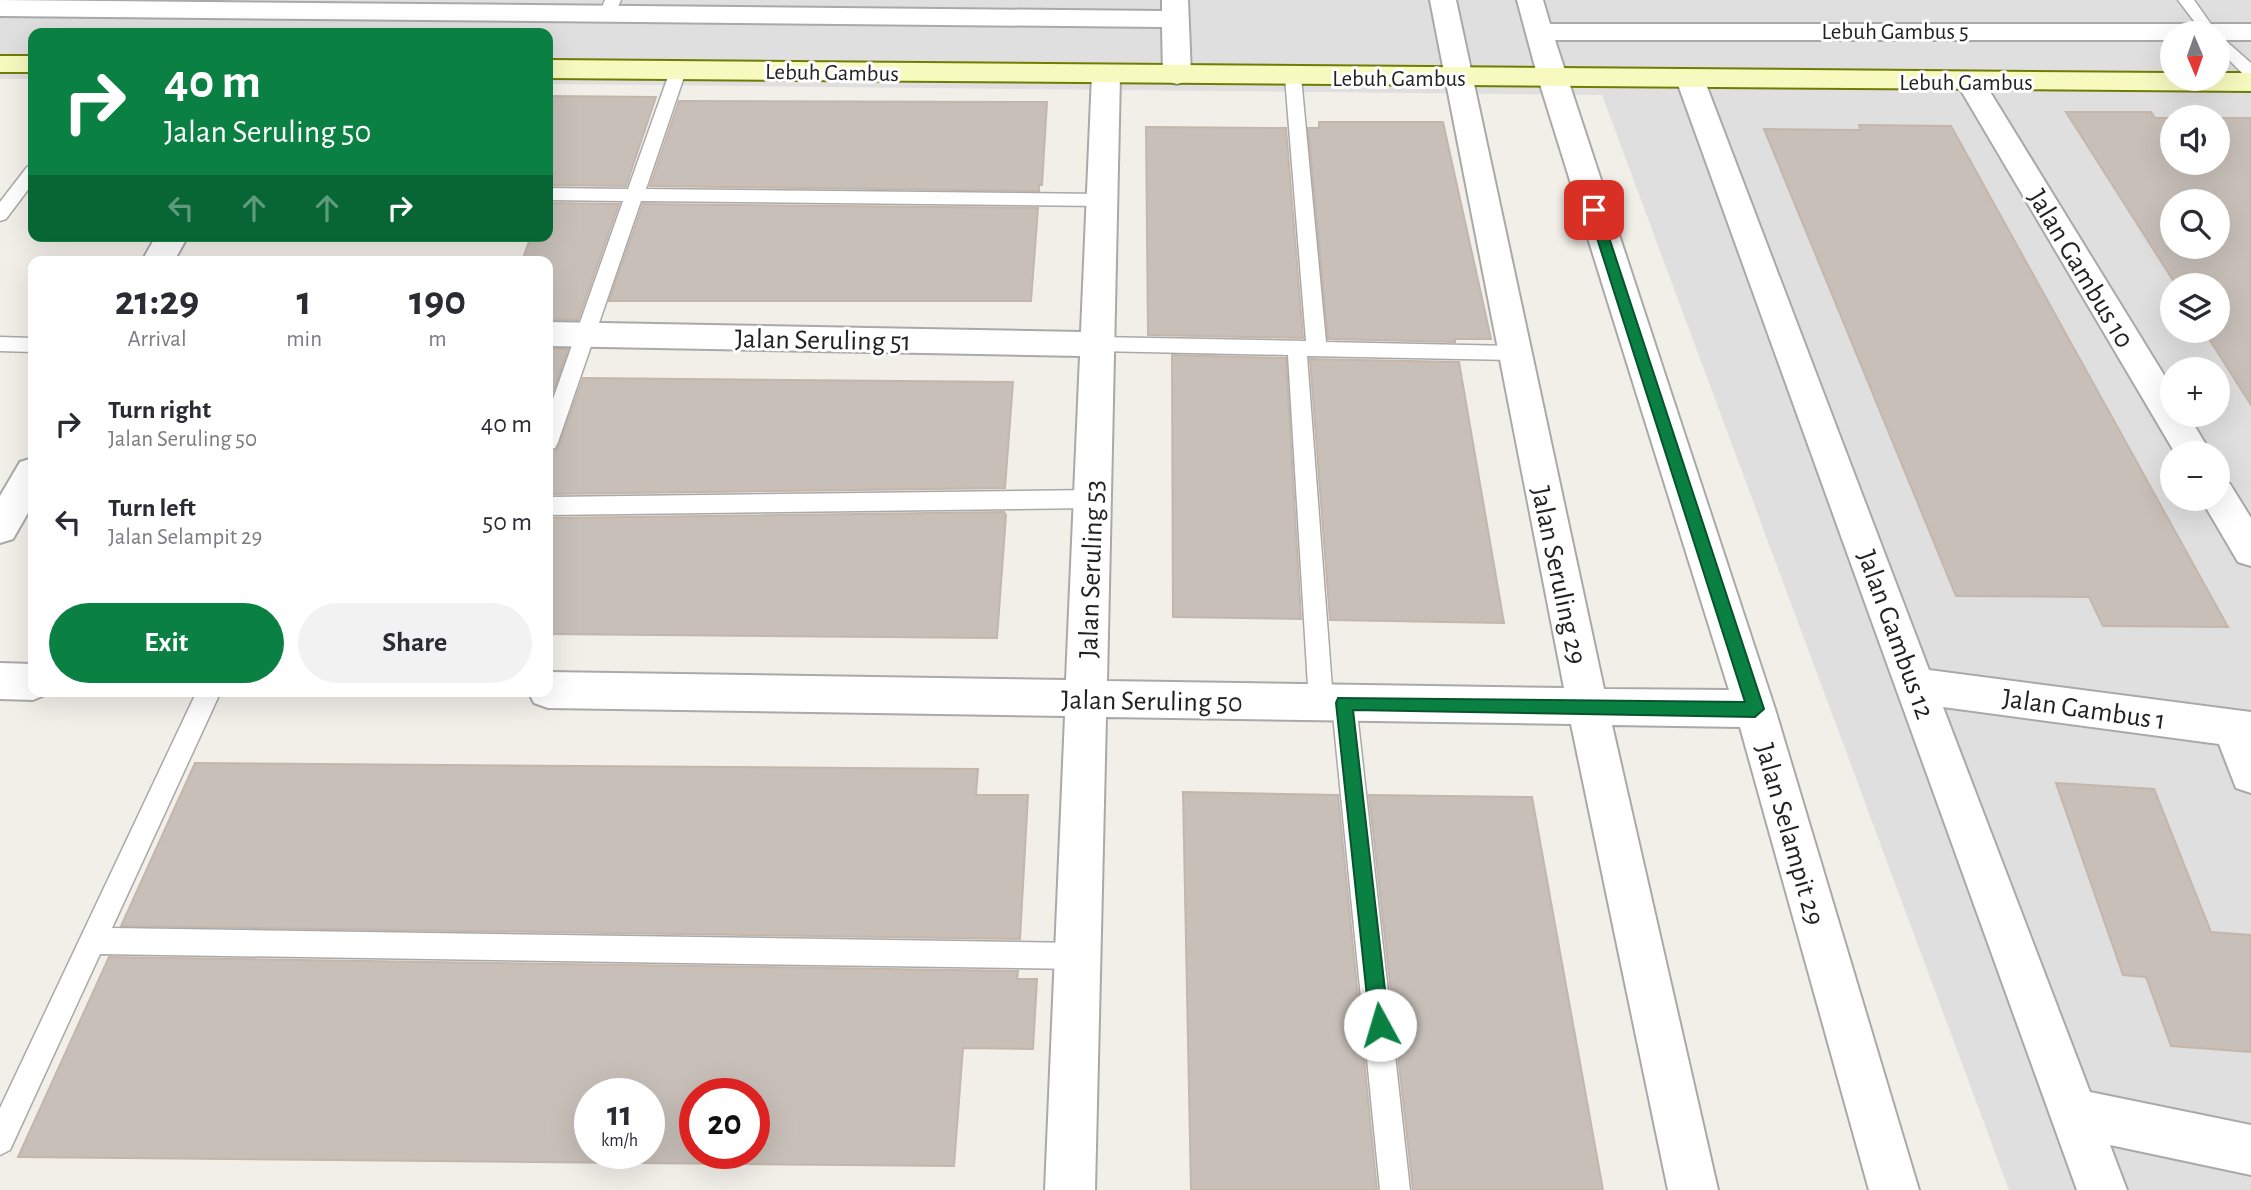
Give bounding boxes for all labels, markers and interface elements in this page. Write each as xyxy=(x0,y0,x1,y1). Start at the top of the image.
street label: Lebuh Gambus 5 xyxy=(1822,21,1969,44)
north arrow xyxy=(2160,21,2230,91)
map controls xyxy=(2160,21,2230,511)
icon: right xyxy=(49,56,140,147)
text: 40 m xyxy=(164,58,261,107)
street label: Lebuh Gambus xyxy=(765,61,899,86)
street label: Lebuh Gambus xyxy=(1332,68,1466,91)
street label: Lebuh Gambus xyxy=(1899,72,2033,95)
button: sound xyxy=(2160,105,2230,175)
text: Jalan Seruling 50 xyxy=(164,116,371,148)
pin xyxy=(1564,180,1624,240)
street label: Jalan Gambus 10 xyxy=(2022,185,2138,353)
icon: left xyxy=(162,189,200,227)
icon: ahead xyxy=(235,189,273,227)
icon: ahead xyxy=(308,189,346,227)
icon: right xyxy=(381,189,419,227)
button: search xyxy=(2160,189,2230,259)
icon: arrive xyxy=(1575,191,1613,229)
button: layers xyxy=(2160,273,2230,343)
text: 21:29 xyxy=(115,280,199,322)
text: 1 xyxy=(297,280,312,322)
text: 190 xyxy=(409,280,466,322)
street label: Jalan Seruling 51 xyxy=(735,325,911,357)
text: Arrival xyxy=(128,328,187,351)
text: min xyxy=(286,328,322,351)
text: m xyxy=(428,328,447,351)
button: + xyxy=(2160,357,2230,427)
text: Turn right xyxy=(108,397,211,423)
icon: right xyxy=(49,405,87,443)
text: 40 m xyxy=(481,411,532,437)
text: Jalan Seruling 50 xyxy=(108,428,257,451)
button: − xyxy=(2160,441,2230,511)
street label: Jalan Seruling 53 xyxy=(1075,480,1109,659)
street label: Jalan Seruling 29 xyxy=(1526,484,1591,667)
text: Turn left xyxy=(108,495,196,521)
icon: left xyxy=(49,503,87,541)
text: 50 m xyxy=(482,509,532,535)
text: Jalan Selampit 29 xyxy=(108,526,262,549)
street label: Jalan Gambus 12 xyxy=(1852,547,1939,723)
button: Exit xyxy=(49,603,284,683)
button: Share xyxy=(298,603,532,683)
street label: Jalan Gambus 1 xyxy=(2000,685,2167,735)
street label: Jalan Seruling 50 xyxy=(1061,686,1243,718)
street label: Jalan Selampit 29 xyxy=(1750,740,1828,929)
position arrow xyxy=(1343,988,1417,1062)
speed limit sign: 20 xyxy=(679,1078,770,1169)
text: 11 xyxy=(607,1097,632,1132)
text: km/h xyxy=(601,1132,638,1150)

